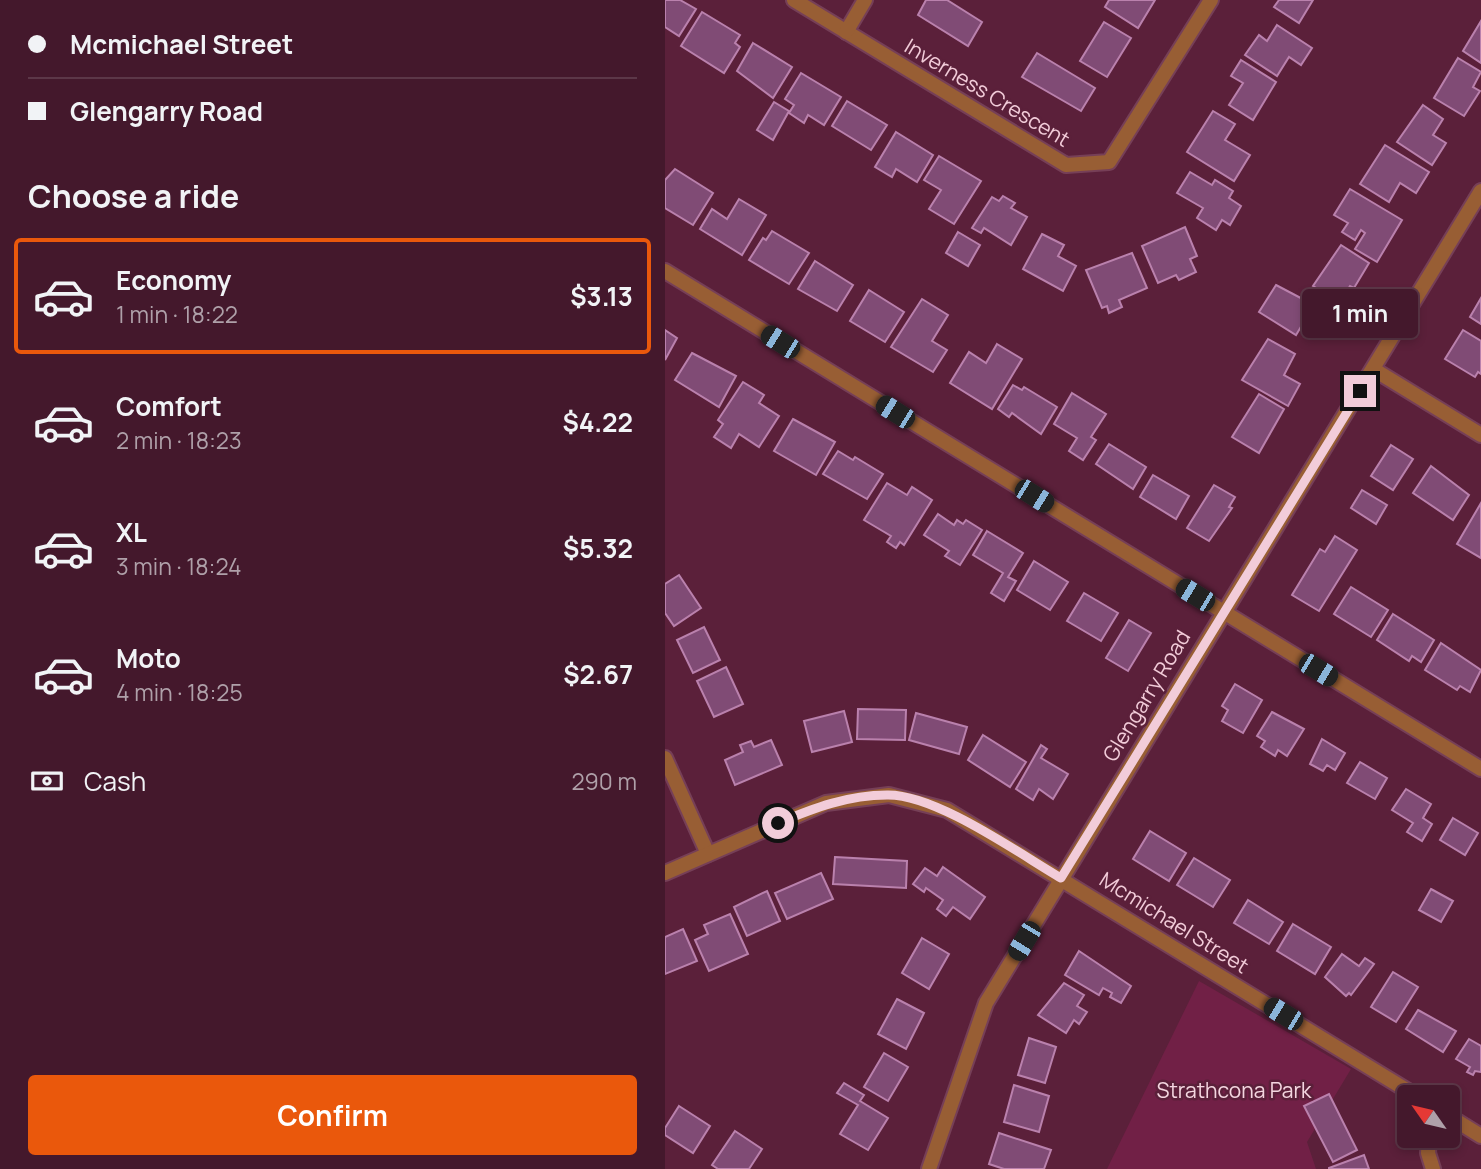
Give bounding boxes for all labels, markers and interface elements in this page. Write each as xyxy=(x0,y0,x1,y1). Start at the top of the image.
text: Mcmichael Street xyxy=(70,26,293,62)
street label: Inverness Crescent xyxy=(900,32,1075,153)
text: Glengarry Road xyxy=(70,93,263,129)
text: Choose a ride xyxy=(28,174,239,218)
text: Economy xyxy=(116,262,231,298)
icon: car xyxy=(32,265,95,328)
text: $3.13 xyxy=(570,278,633,314)
callout: 1 min xyxy=(1302,290,1418,338)
text: 1 min xyxy=(1332,297,1388,329)
text: 1 min · 18:22 xyxy=(116,298,238,330)
car xyxy=(757,322,804,362)
route end xyxy=(1344,375,1376,407)
text: Comfort xyxy=(116,388,222,424)
icon: car xyxy=(32,391,95,454)
car xyxy=(872,392,919,432)
text: $4.22 xyxy=(563,404,633,440)
text: 2 min · 18:23 xyxy=(116,424,242,456)
car xyxy=(1011,476,1058,516)
text: XL xyxy=(116,514,147,550)
icon: car xyxy=(32,517,95,580)
text: $5.32 xyxy=(563,530,633,566)
text: 3 min · 18:24 xyxy=(116,550,242,582)
car xyxy=(1172,575,1219,615)
street label: Glengarry Road xyxy=(1096,625,1196,766)
text: Moto xyxy=(116,640,181,676)
icon: car xyxy=(32,643,95,706)
car xyxy=(1295,650,1342,690)
text: $2.67 xyxy=(563,656,633,692)
text: 4 min · 18:25 xyxy=(116,676,243,708)
icon: cash xyxy=(28,762,66,800)
text: Cash xyxy=(84,763,146,799)
text: 290 m xyxy=(571,765,637,797)
route start xyxy=(762,807,794,839)
street label: Mcmichael Street xyxy=(1095,865,1254,979)
car xyxy=(1005,918,1044,964)
car xyxy=(1260,994,1307,1034)
button: Confirm xyxy=(28,1075,637,1155)
park label: Strathcona Park xyxy=(1157,1076,1312,1104)
north arrow xyxy=(1397,1085,1459,1148)
map controls xyxy=(1397,1085,1460,1148)

